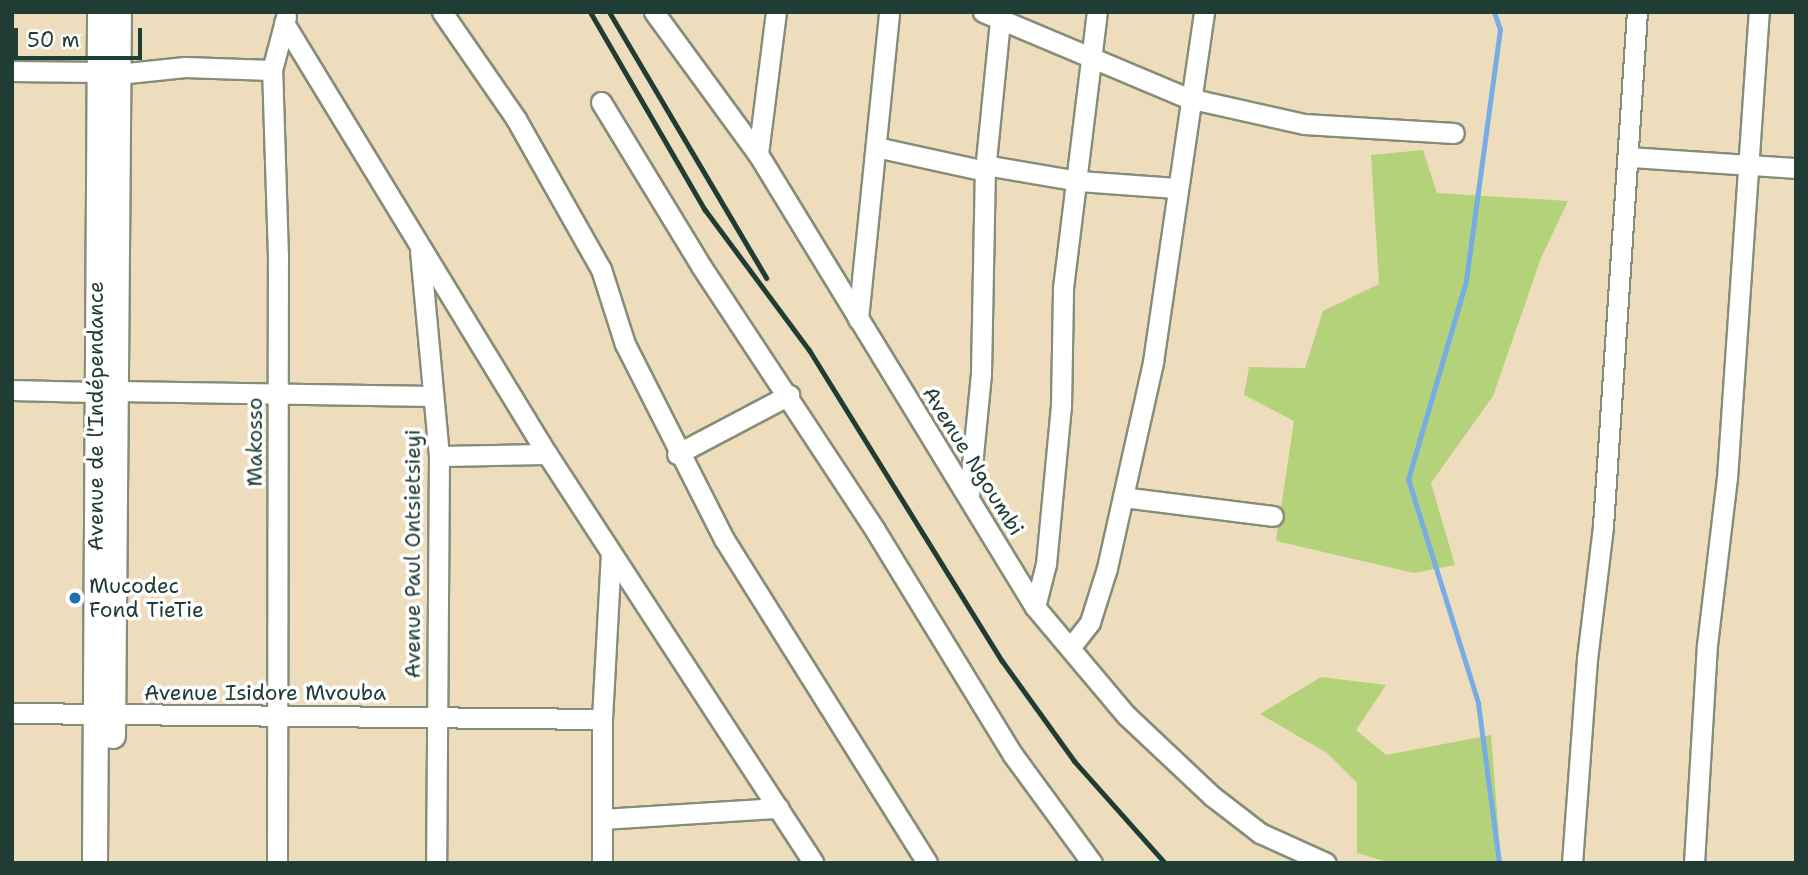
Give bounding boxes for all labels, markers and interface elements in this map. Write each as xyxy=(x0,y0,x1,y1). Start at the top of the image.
scale bar xyxy=(18,14,145,58)
text: 50 m xyxy=(27,26,80,54)
street label: Avenue de l'Indépendance xyxy=(83,281,109,551)
street label: Avenue Ngoumbi xyxy=(917,382,1029,540)
street label: Makosso xyxy=(242,397,268,487)
street label: Avenue Paul Ontsietsieyi xyxy=(400,429,426,679)
place label: Mucodec Fond TieTie xyxy=(89,573,204,623)
marker: Mucodec Fond TieTie xyxy=(67,590,83,606)
street label: Avenue Isidore Mvouba xyxy=(144,680,386,706)

